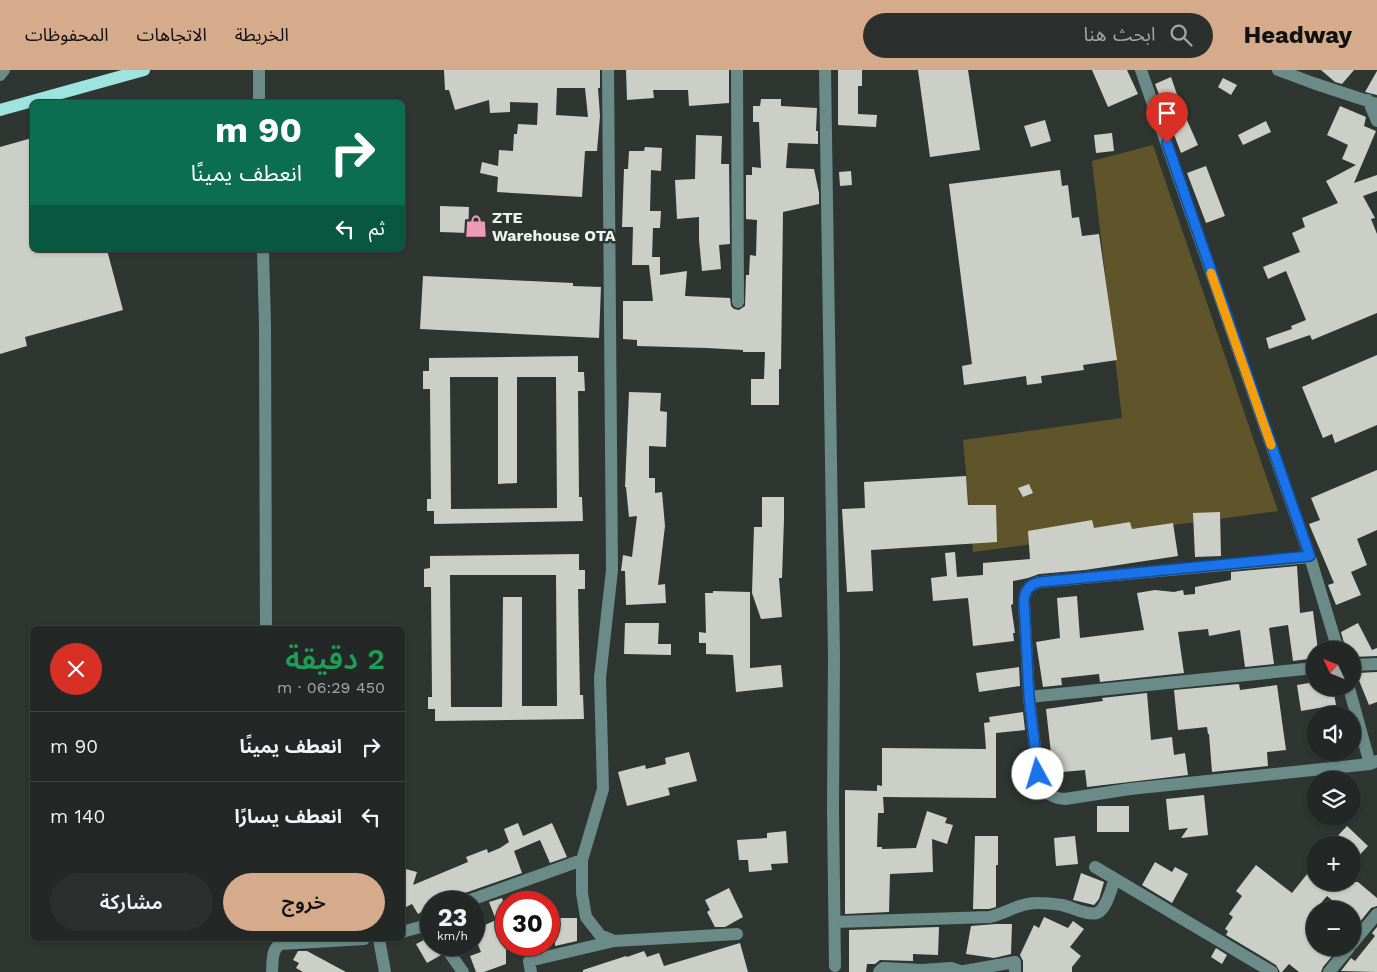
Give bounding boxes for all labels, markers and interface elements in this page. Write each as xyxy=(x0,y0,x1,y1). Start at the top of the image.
search box xyxy=(863,13,1213,58)
icon: search xyxy=(1167,21,1195,49)
text: Headway xyxy=(1243,21,1352,49)
text: ابحث هنا xyxy=(1083,23,1155,46)
text: المحفوظات xyxy=(25,24,109,45)
text: الاتجاهات xyxy=(137,24,207,45)
text: الخريطة xyxy=(235,24,289,45)
pin xyxy=(1146,92,1188,143)
icon: arrive xyxy=(1153,99,1181,127)
text: 90 m xyxy=(215,109,302,151)
icon: right xyxy=(320,120,385,185)
text: انعطف يمينًا xyxy=(191,161,302,186)
place label: ZTE Warehouse OTA xyxy=(492,208,616,245)
shop icon: ZTE Warehouse OTA xyxy=(463,213,489,239)
icon: left xyxy=(331,215,359,243)
text: ثم xyxy=(369,217,385,240)
text: 2 دقيقة xyxy=(285,641,385,676)
north arrow xyxy=(1306,641,1361,696)
map controls xyxy=(1306,641,1361,956)
button: close xyxy=(50,643,102,695)
text: 450 m · 06:29 xyxy=(277,678,385,697)
button: sound xyxy=(1306,706,1361,761)
icon: right xyxy=(357,733,385,761)
text: 90 m xyxy=(50,735,98,758)
text: انعطف يمينًا xyxy=(239,735,342,758)
position arrow xyxy=(1011,747,1063,799)
button: layers xyxy=(1306,771,1361,826)
icon: left xyxy=(357,803,385,831)
text: 140 m xyxy=(50,805,105,828)
text: انعطف يسارًا xyxy=(234,805,342,828)
button: + xyxy=(1306,836,1361,891)
button: مشاركة xyxy=(50,873,213,931)
button: خروج xyxy=(223,873,385,931)
speed limit sign: 30 xyxy=(495,891,560,956)
button: − xyxy=(1306,901,1361,956)
text: 23 xyxy=(438,903,467,932)
text: km/h xyxy=(437,929,468,943)

